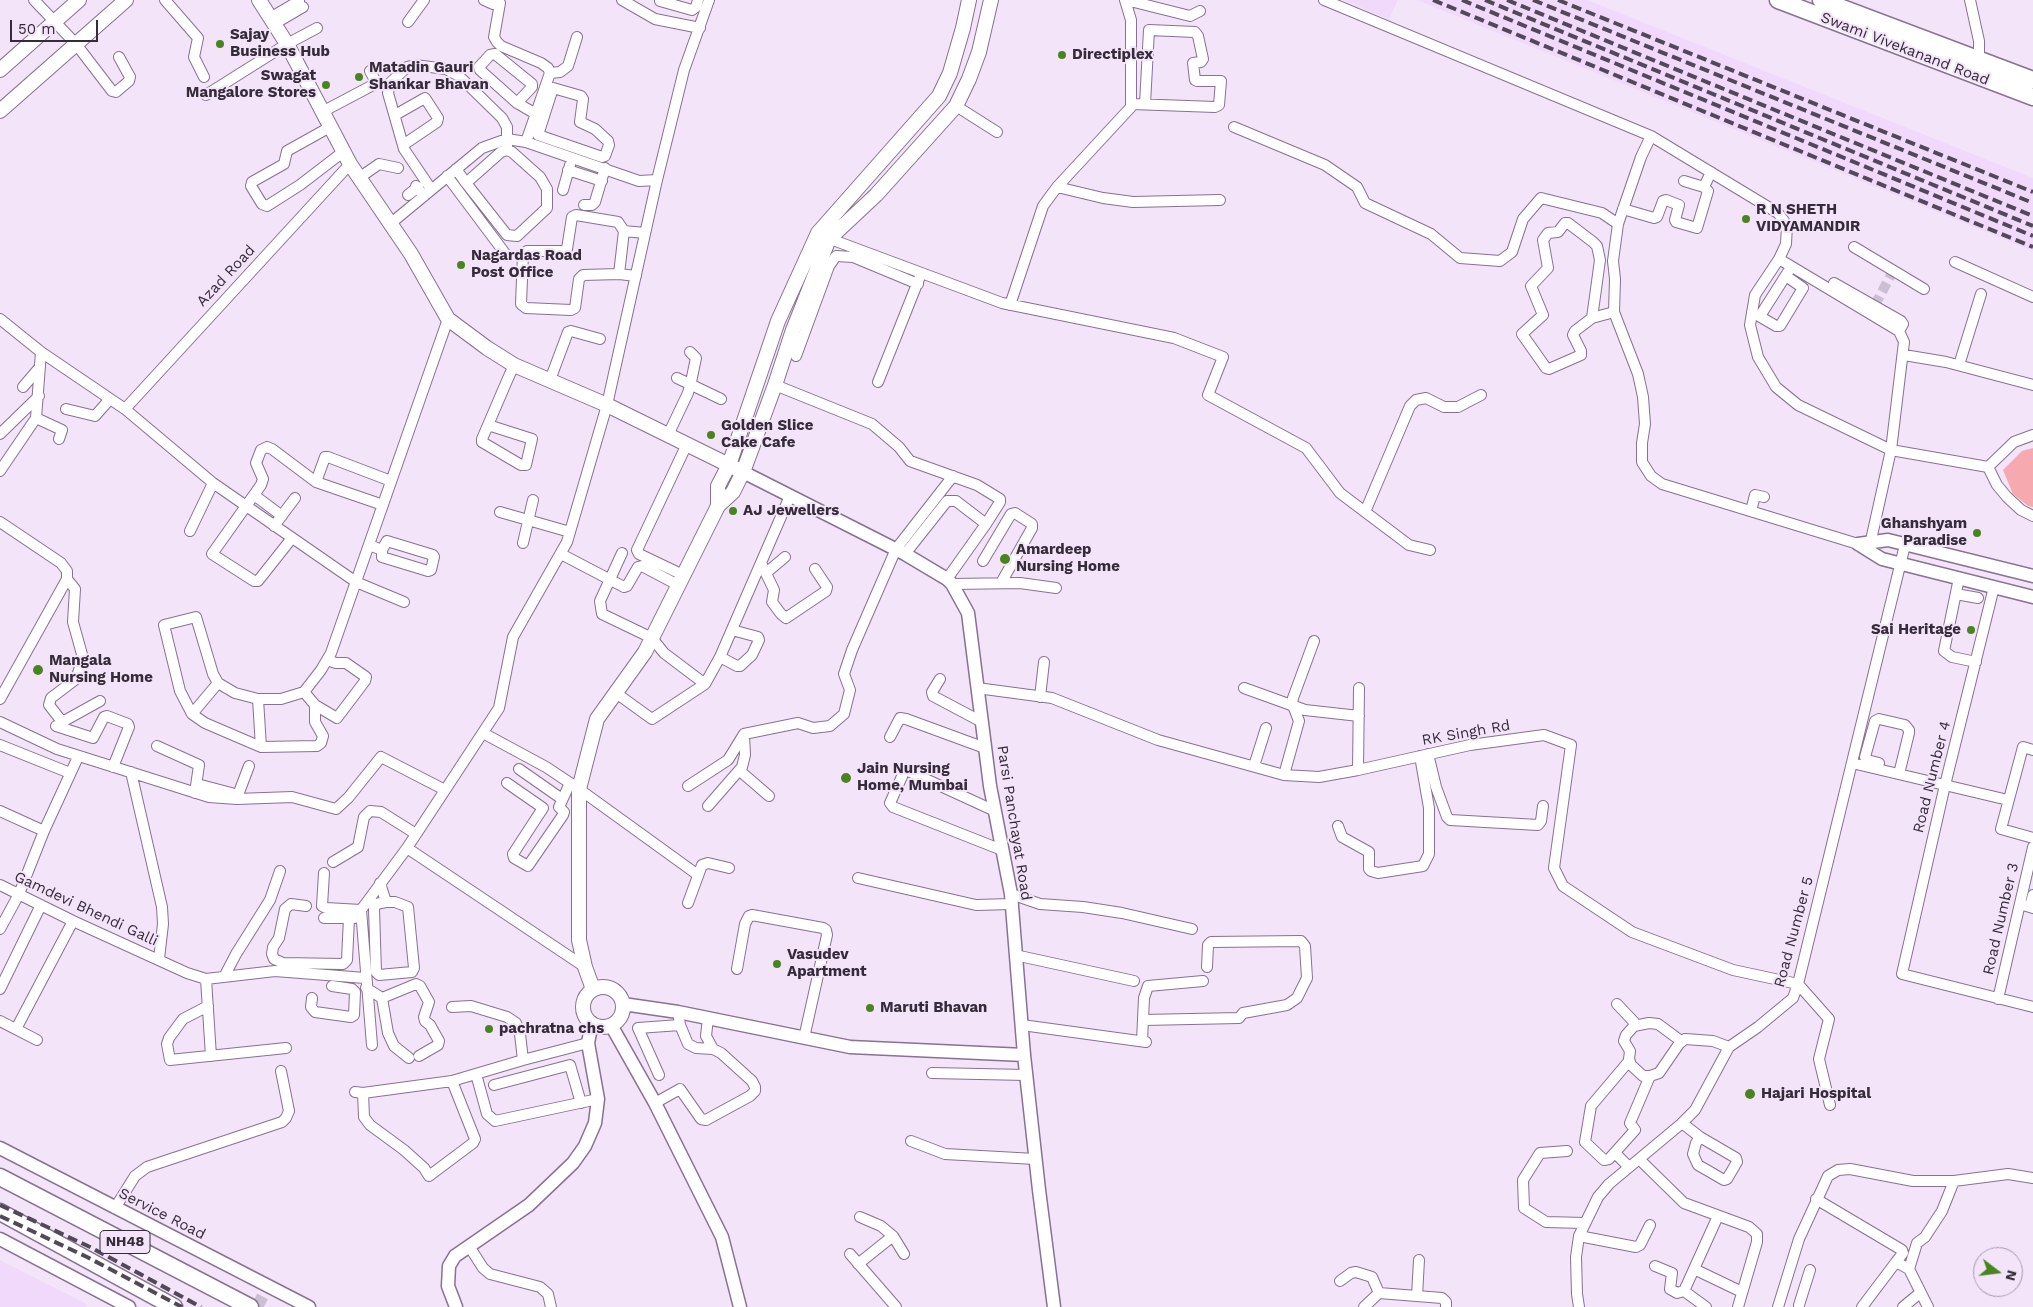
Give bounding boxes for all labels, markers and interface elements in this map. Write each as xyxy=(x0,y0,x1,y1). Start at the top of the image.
street label: Swami Vivekanand Road xyxy=(1818,9,1992,89)
scale bar xyxy=(12,10,100,42)
text: 50 m xyxy=(18,20,55,38)
place label: Sajay Business Hub xyxy=(230,26,330,61)
marker: Sajay Business Hub xyxy=(214,38,226,50)
place label: Directiplex xyxy=(1072,46,1153,64)
marker: Directiplex xyxy=(1056,49,1068,61)
place label: Matadin Gauri Shankar Bhavan xyxy=(369,59,489,94)
place label: Swagat Mangalore Stores xyxy=(186,67,316,102)
marker: Matadin Gauri Shankar Bhavan xyxy=(353,71,365,83)
marker: Swagat Mangalore Stores xyxy=(320,79,332,91)
place label: R N SHETH VIDYAMANDIR xyxy=(1756,201,1860,236)
marker: R N SHETH VIDYAMANDIR xyxy=(1740,213,1752,225)
street label: Azad Road xyxy=(193,242,259,310)
place label: Nagardas Road Post Office xyxy=(471,247,582,282)
marker: Nagardas Road Post Office xyxy=(455,259,467,271)
place label: Golden Slice Cake Cafe xyxy=(721,417,814,452)
marker: Golden Slice Cake Cafe xyxy=(705,429,717,441)
place label: AJ Jewellers xyxy=(743,502,839,520)
marker: AJ Jewellers xyxy=(727,505,739,517)
place label: Ghanshyam Paradise xyxy=(1881,515,1967,550)
marker: Ghanshyam Paradise xyxy=(1971,527,1983,539)
place label: Amardeep Nursing Home xyxy=(1016,541,1120,576)
marker: Amardeep Nursing Home xyxy=(998,552,1012,566)
place label: Sai Heritage xyxy=(1871,621,1961,639)
marker: Sai Heritage xyxy=(1965,624,1977,636)
place label: Mangala Nursing Home xyxy=(49,652,153,687)
marker: Mangala Nursing Home xyxy=(31,663,45,677)
street label: RK Singh Rd xyxy=(1420,716,1512,750)
street label: Road Number 4 xyxy=(1909,719,1955,835)
street label: Parsi Panchayat Road xyxy=(993,744,1035,902)
place label: Jain Nursing Home, Mumbai xyxy=(857,760,968,795)
marker: Jain Nursing Home, Mumbai xyxy=(839,771,853,785)
street label: Road Number 3 xyxy=(1979,861,2023,977)
street label: Gamdevi Bhendi Galli xyxy=(11,868,161,950)
street label: Road Number 5 xyxy=(1771,875,1817,989)
place label: Vasudev Apartment xyxy=(787,946,867,981)
marker: Vasudev Apartment xyxy=(771,958,783,970)
place label: Maruti Bhavan xyxy=(880,999,987,1017)
marker: Maruti Bhavan xyxy=(864,1002,876,1014)
place label: pachratna chs xyxy=(499,1020,604,1038)
marker: pachratna chs xyxy=(483,1023,495,1035)
place label: Hajari Hospital xyxy=(1761,1085,1871,1103)
marker: Hajari Hospital xyxy=(1743,1087,1757,1101)
street label: Service Road xyxy=(116,1184,208,1244)
road number: NH48 xyxy=(100,1230,150,1254)
north arrow xyxy=(1973,1247,2023,1297)
text: N xyxy=(2002,1269,2021,1283)

